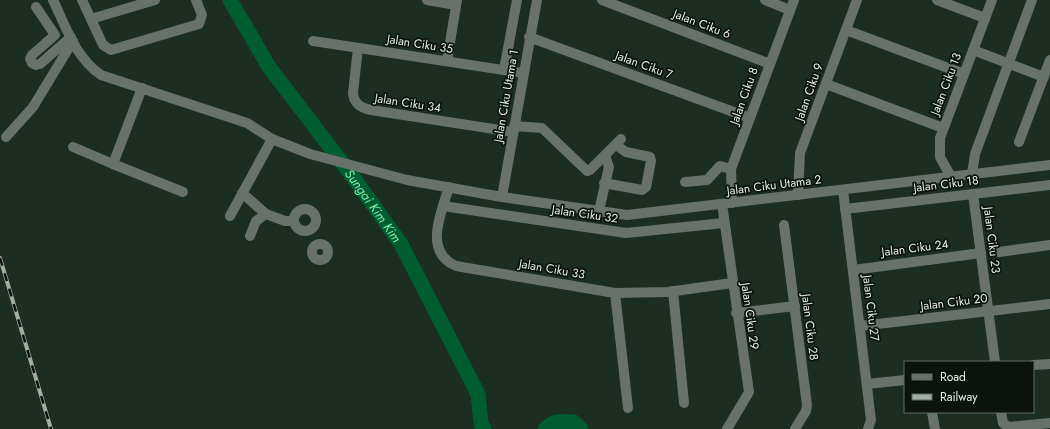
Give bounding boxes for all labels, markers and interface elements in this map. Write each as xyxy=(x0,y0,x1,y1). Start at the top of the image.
street label: Jalan Ciku 6 xyxy=(669,4,733,43)
street label: Jalan Ciku 35 xyxy=(384,30,455,58)
street label: Jalan Ciku 7 xyxy=(611,46,676,84)
street label: Jalan Ciku Utama 1 xyxy=(489,48,523,146)
street label: Jalan Ciku 13 xyxy=(925,50,966,120)
street label: Jalan Ciku 9 xyxy=(790,60,828,125)
street label: Jalan Ciku 8 xyxy=(725,65,763,129)
street label: Jalan Ciku 34 xyxy=(372,89,443,117)
water label: Sungai Kim Kim xyxy=(341,165,406,246)
street label: Jalan Ciku Utama 2 xyxy=(724,170,823,200)
street label: Jalan Ciku 18 xyxy=(910,171,980,197)
street label: Jalan Ciku 32 xyxy=(549,200,620,228)
street label: Jalan Ciku 23 xyxy=(979,204,1005,275)
street label: Jalan Ciku 24 xyxy=(879,235,950,261)
street label: Jalan Ciku 33 xyxy=(516,254,587,284)
street label: Jalan Ciku 27 xyxy=(858,272,884,343)
street label: Jalan Ciku 29 xyxy=(736,279,764,351)
street label: Jalan Ciku 20 xyxy=(917,289,989,315)
street label: Jalan Ciku 28 xyxy=(797,291,823,361)
legend xyxy=(904,361,1034,413)
text: Road xyxy=(940,368,966,386)
text: Railway xyxy=(940,388,978,406)

